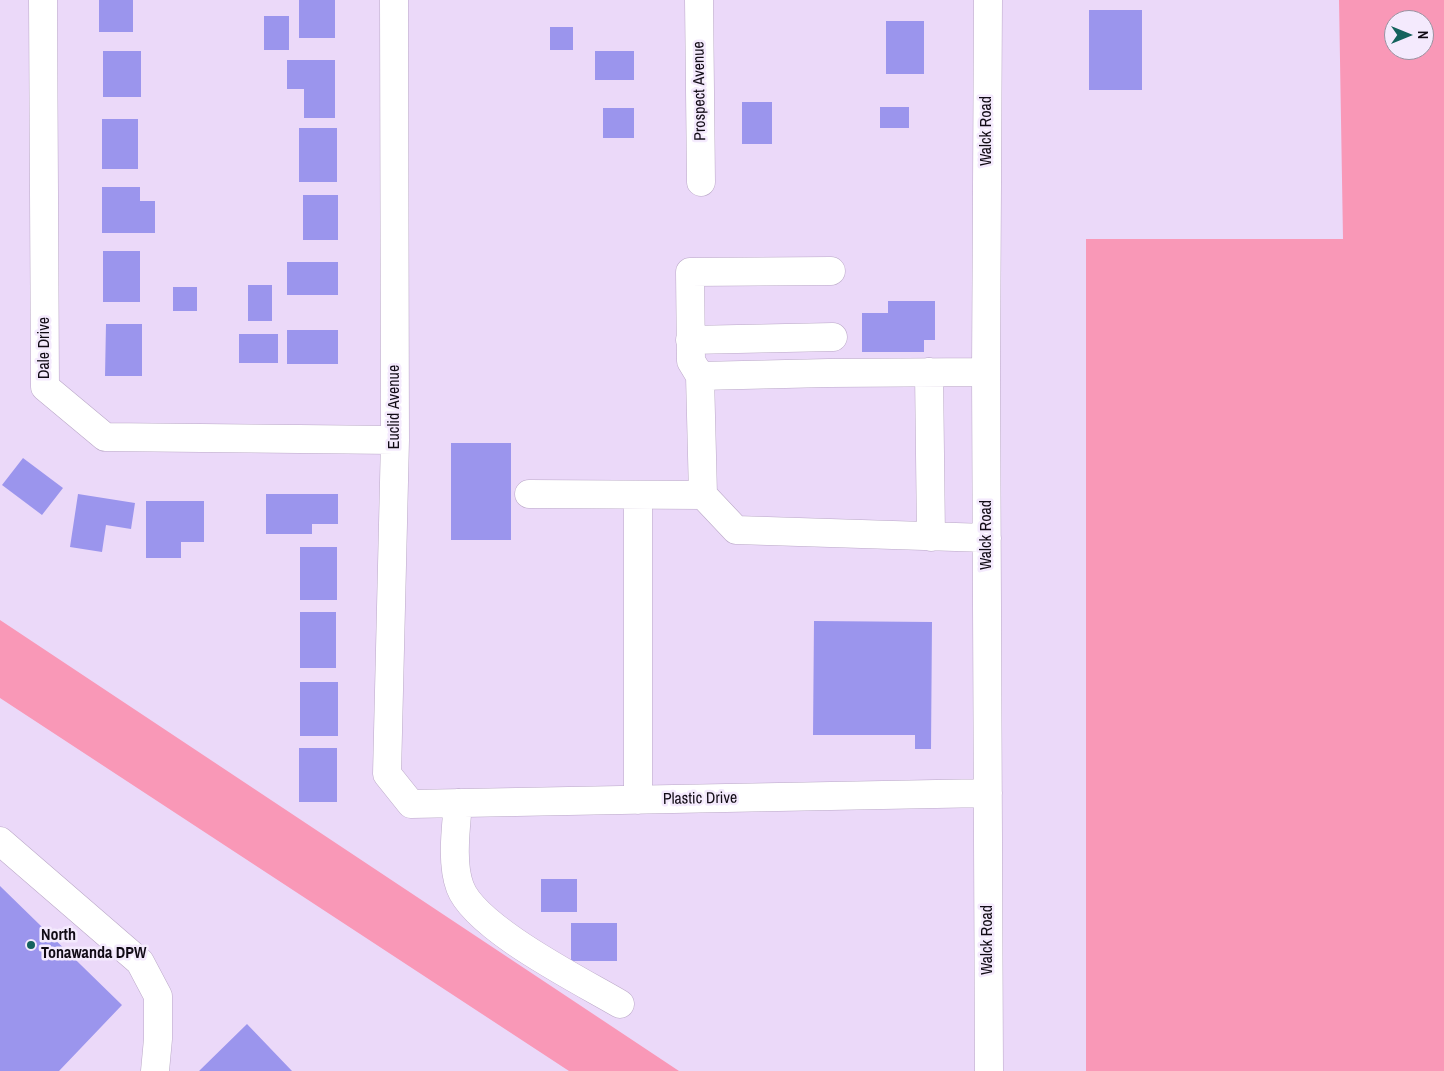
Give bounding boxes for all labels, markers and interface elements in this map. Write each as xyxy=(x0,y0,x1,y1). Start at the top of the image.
north arrow xyxy=(1384,10,1434,60)
text: N xyxy=(1414,31,1432,39)
street label: Prospect Avenue xyxy=(690,41,710,141)
street label: Walck Road xyxy=(977,96,997,166)
street label: Dale Drive xyxy=(35,317,55,379)
street label: Euclid Avenue xyxy=(385,365,405,449)
street label: Walck Road xyxy=(977,500,997,570)
street label: Plastic Drive xyxy=(663,789,737,809)
street label: Walck Road xyxy=(978,905,998,975)
place label: North Tonawanda DPW xyxy=(41,926,146,964)
marker: North Tonawanda DPW xyxy=(25,939,37,951)

